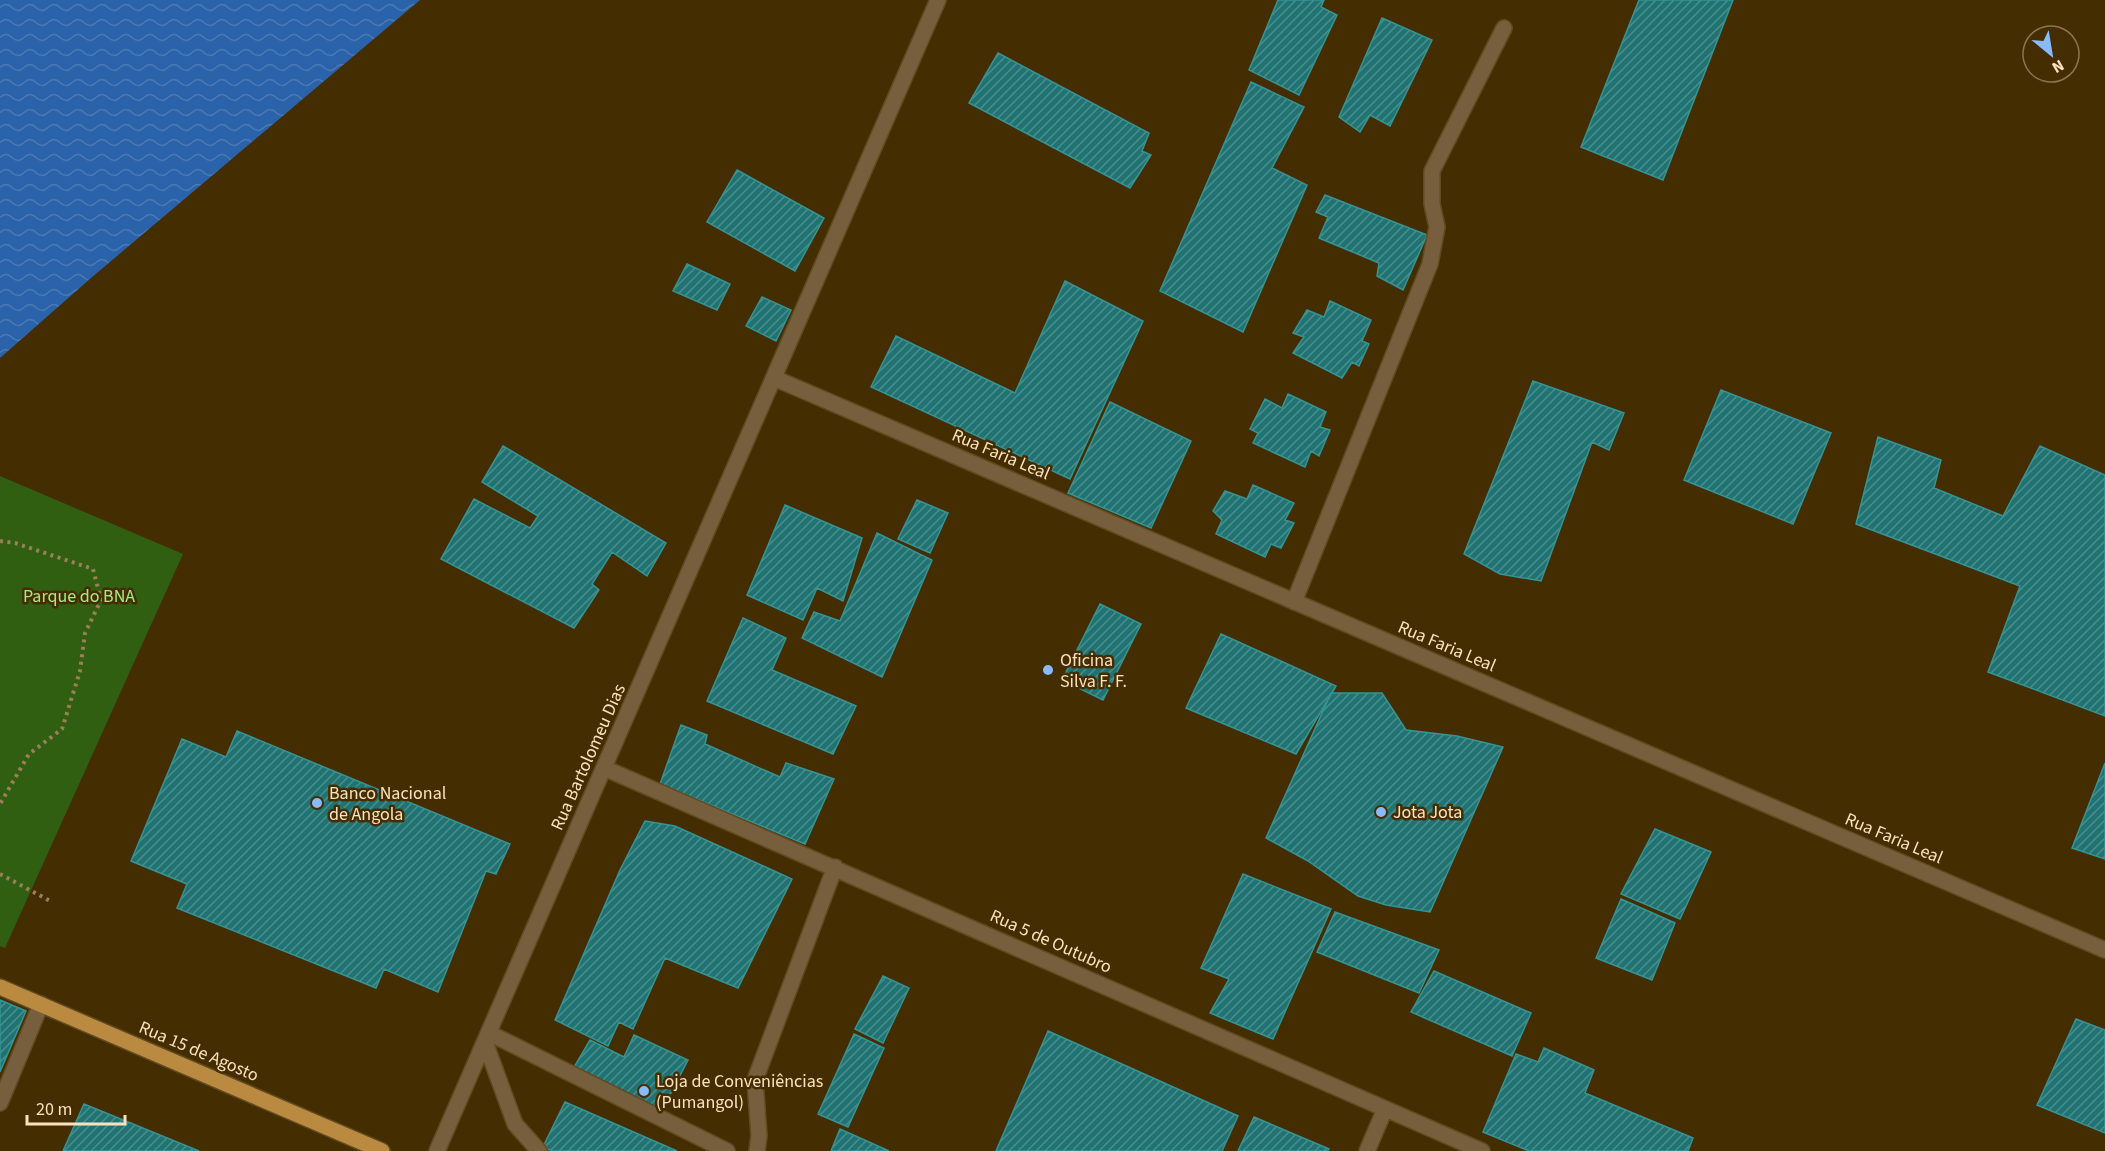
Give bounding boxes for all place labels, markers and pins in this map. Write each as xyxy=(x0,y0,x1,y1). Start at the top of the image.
place label: Oficina Silva F. F. xyxy=(1060,648,1127,694)
marker: Oficina Silva F. F. xyxy=(1041,663,1055,677)
place label: Banco Nacional de Angola xyxy=(329,781,446,827)
marker: Banco Nacional de Angola xyxy=(310,796,324,810)
place label: Jota Jota xyxy=(1393,800,1462,825)
marker: Jota Jota xyxy=(1374,805,1388,819)
place label: Loja de Conveniências (Pumangol) xyxy=(656,1069,823,1115)
marker: Loja de Conveniências (Pumangol) xyxy=(637,1084,651,1098)

